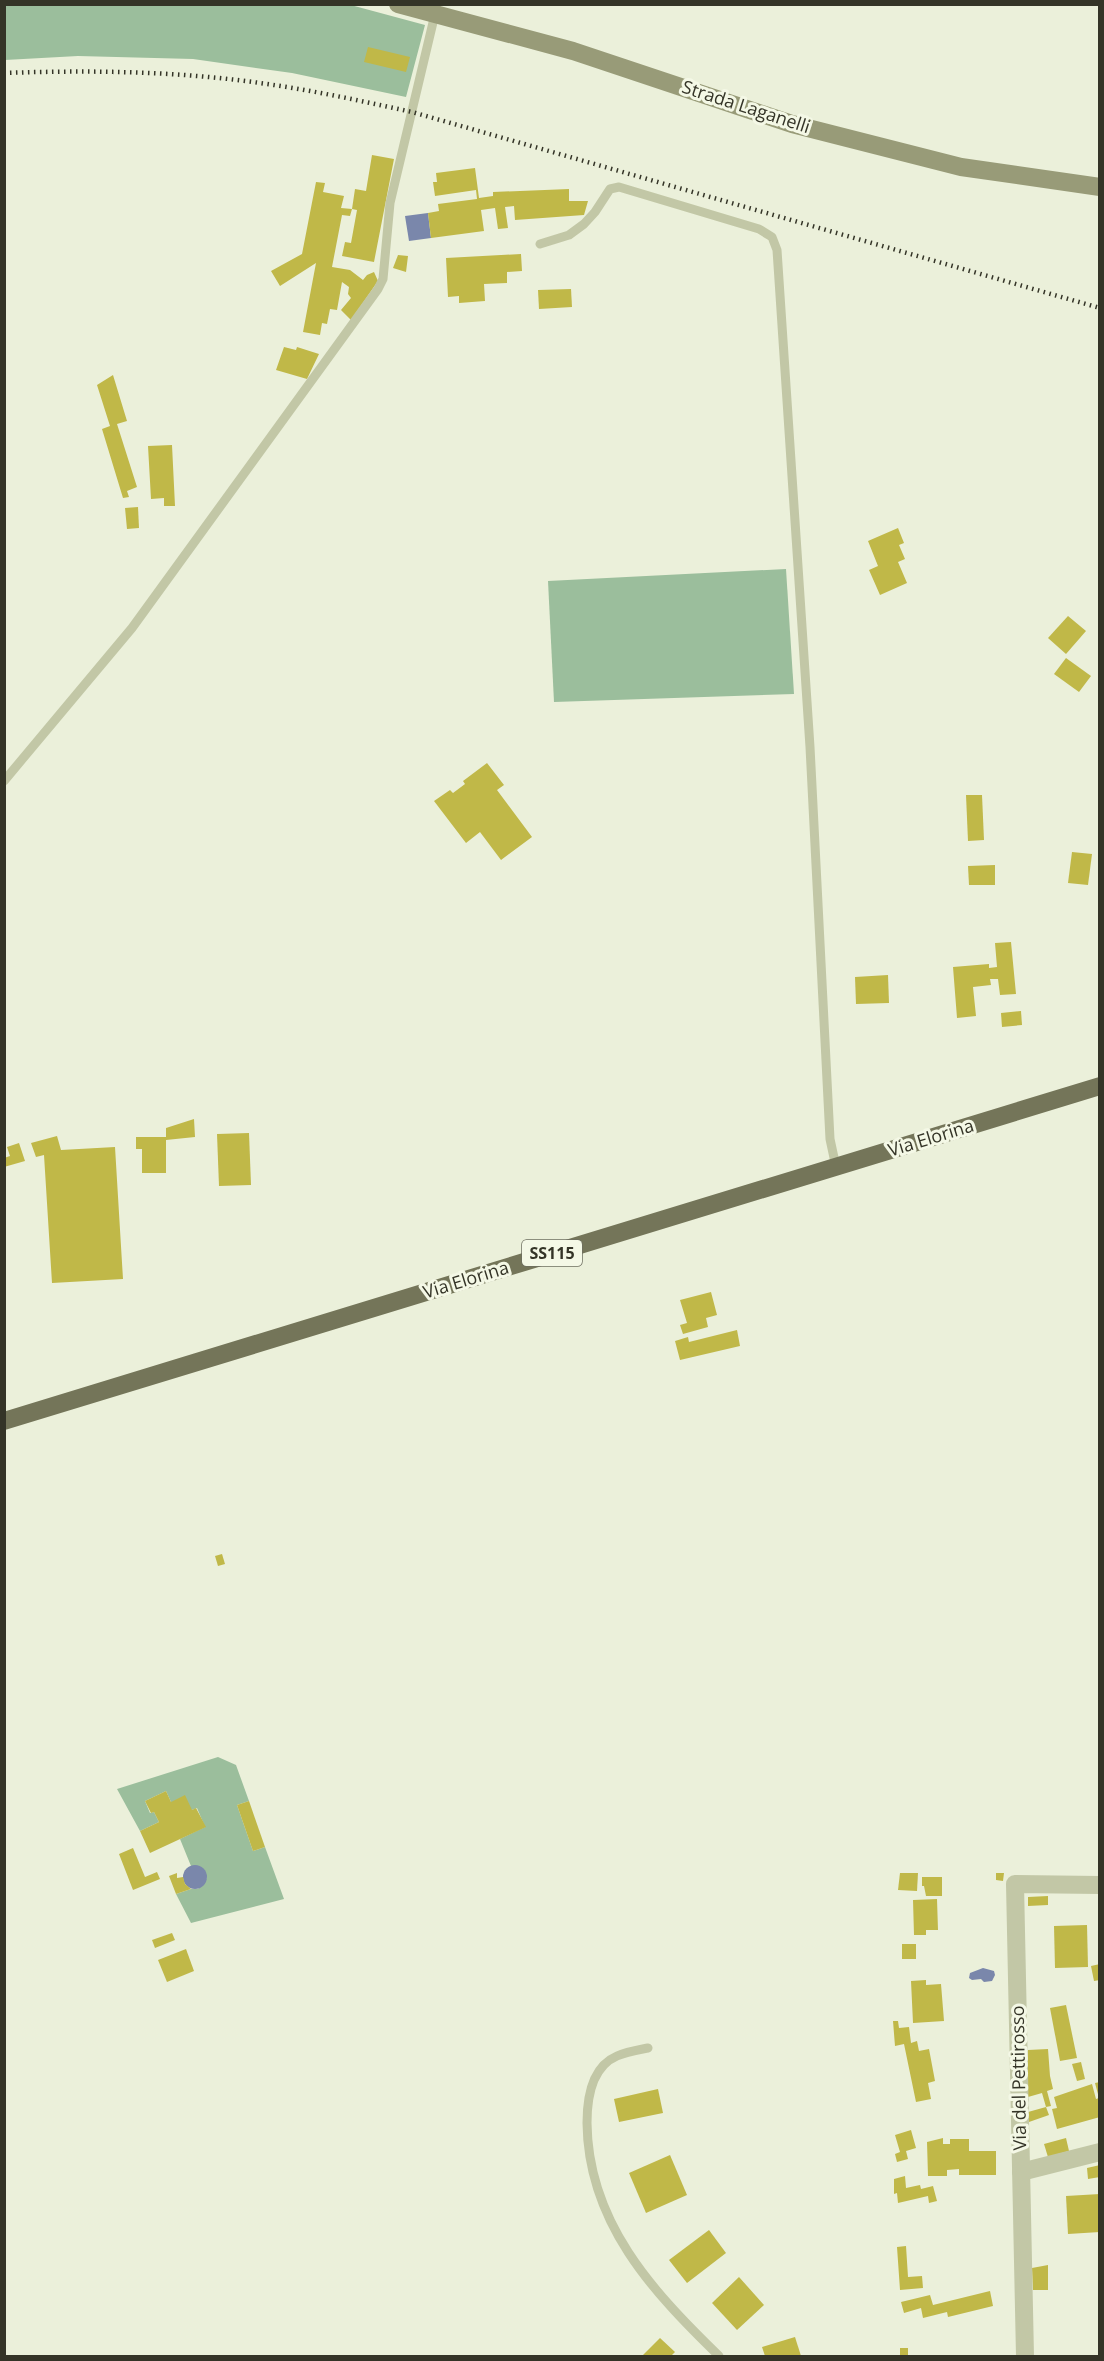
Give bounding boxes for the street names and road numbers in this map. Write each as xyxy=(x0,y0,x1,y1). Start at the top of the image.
street label: Strada Laganelli xyxy=(679,74,813,138)
street label: Via Elorina xyxy=(885,1113,976,1161)
road number: SS115 xyxy=(522,1240,582,1266)
street label: Via Elorina xyxy=(420,1255,511,1303)
street label: Via del Pettirosso xyxy=(1005,2005,1031,2151)

